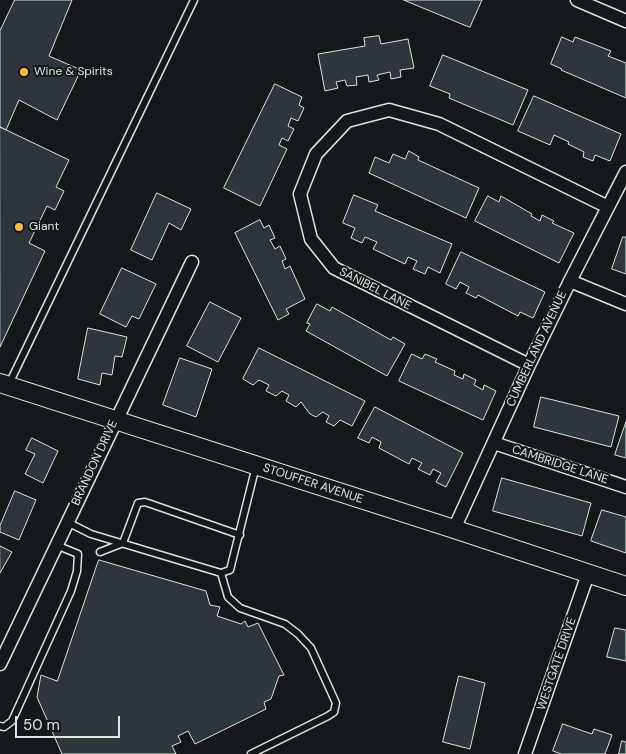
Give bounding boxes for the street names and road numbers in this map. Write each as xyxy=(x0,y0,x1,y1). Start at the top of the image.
street label: SANIBEL LANE xyxy=(337,265,413,313)
street label: CUMBERLAND AVENUE xyxy=(504,289,570,409)
street label: BRANDON DRIVE xyxy=(69,418,121,508)
street label: CAMBRIDGE LANE xyxy=(510,443,610,487)
street label: STOUFFER AVENUE xyxy=(261,461,365,507)
street label: WESTGATE DRIVE xyxy=(534,616,580,712)

